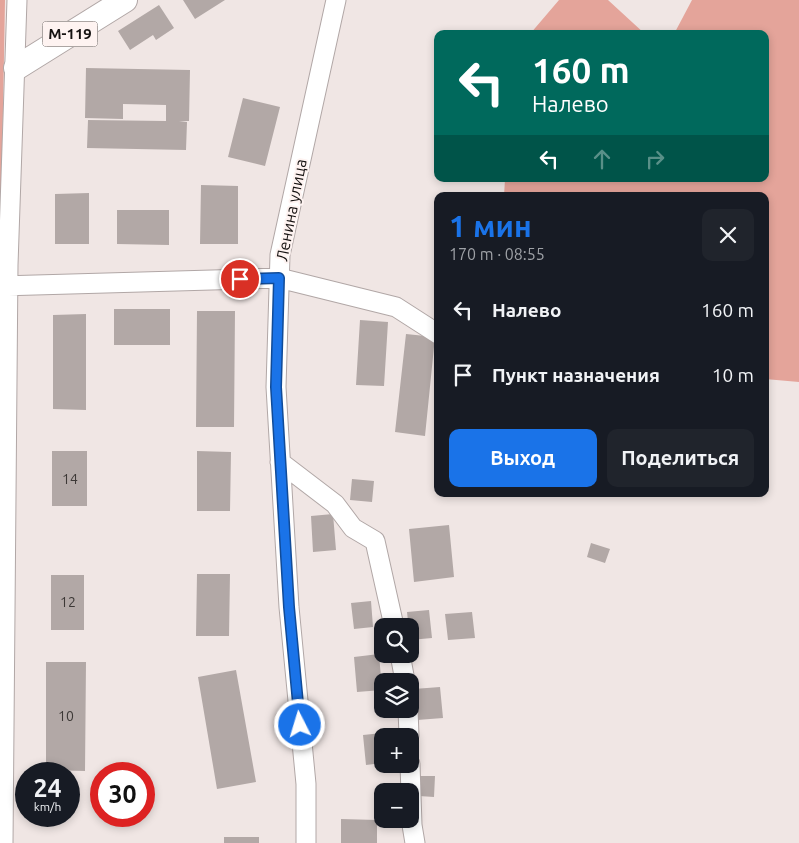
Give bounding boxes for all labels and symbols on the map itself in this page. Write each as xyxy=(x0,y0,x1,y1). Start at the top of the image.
road number: М-119 xyxy=(42,22,98,46)
street label: Ленина улица xyxy=(272,157,310,263)
pin xyxy=(219,258,261,300)
house number: 14 xyxy=(62,471,78,487)
house number: 12 xyxy=(60,594,76,610)
position arrow xyxy=(273,698,325,750)
house number: 10 xyxy=(58,708,74,724)
speed limit sign: 30 xyxy=(90,762,155,827)

